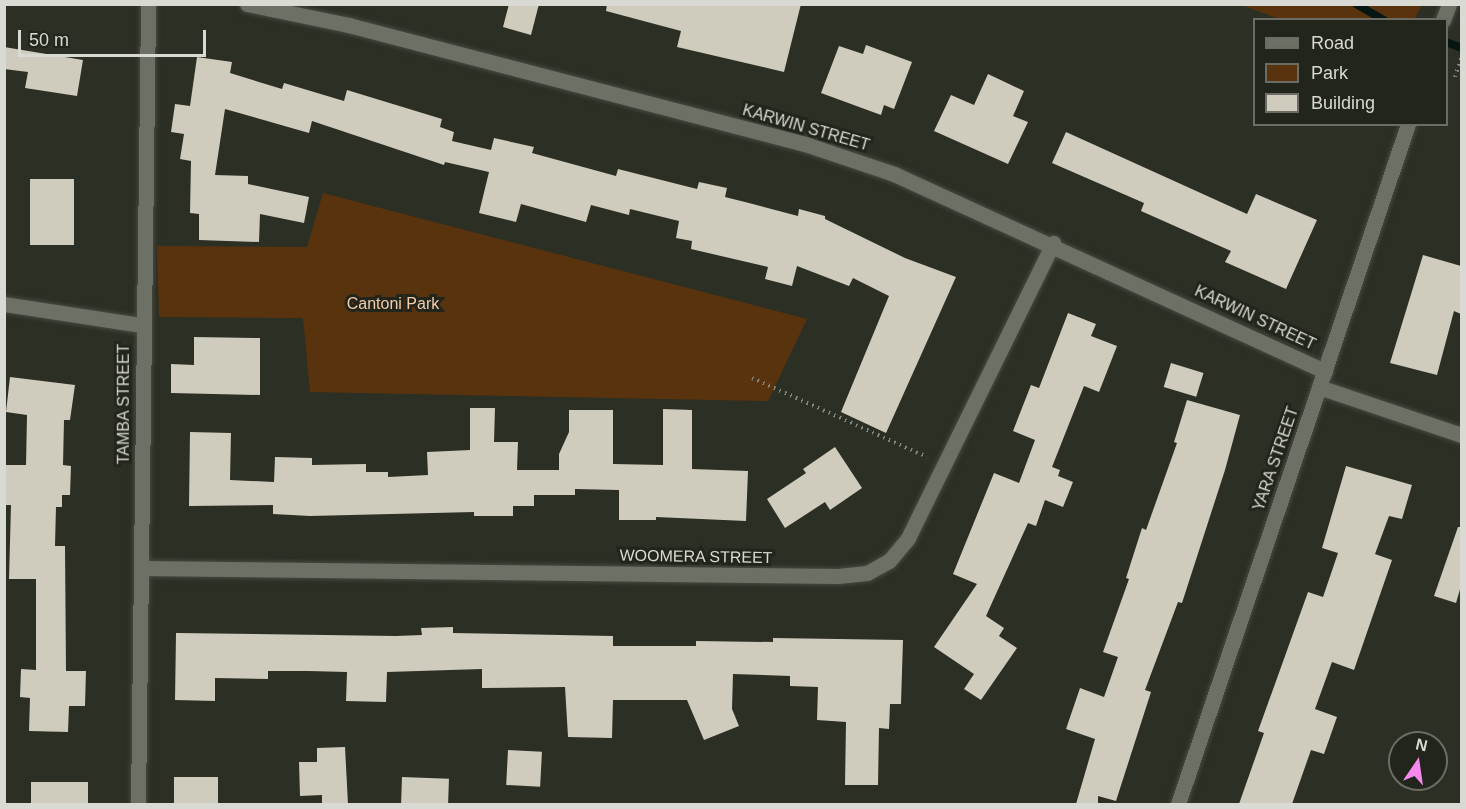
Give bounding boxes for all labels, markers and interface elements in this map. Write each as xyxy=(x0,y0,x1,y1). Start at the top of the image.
scale bar xyxy=(21,18,208,56)
legend xyxy=(1253,18,1448,126)
text: 50 m xyxy=(29,30,69,50)
text: Road xyxy=(1311,33,1354,53)
text: Park xyxy=(1311,63,1348,83)
text: Building xyxy=(1311,93,1375,113)
street label: KARWIN STREET xyxy=(740,101,872,155)
street label: KARWIN STREET xyxy=(1191,282,1319,354)
park label: Cantoni Park xyxy=(347,294,439,314)
street label: TAMBA STREET xyxy=(114,343,134,465)
street label: YARA STREET xyxy=(1249,404,1303,514)
street label: WOOMERA STREET xyxy=(619,546,773,568)
north arrow xyxy=(1388,731,1448,791)
text: N xyxy=(1414,735,1429,755)

